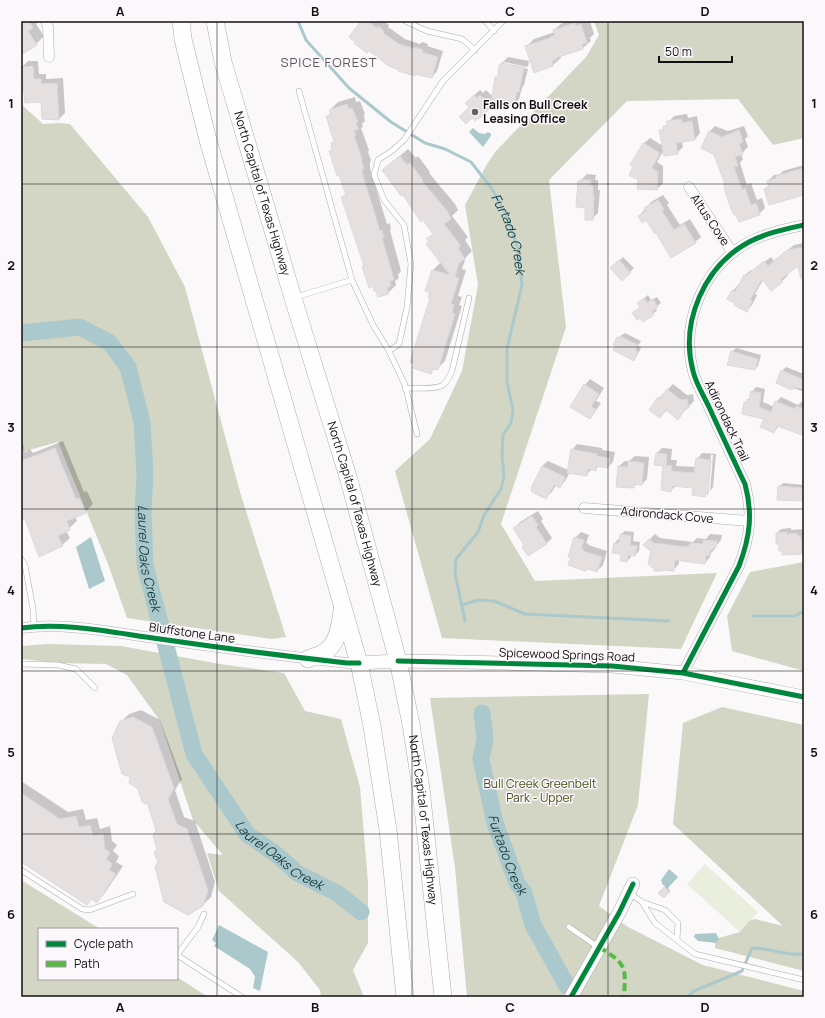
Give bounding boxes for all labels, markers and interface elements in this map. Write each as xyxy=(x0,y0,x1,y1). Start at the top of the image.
text: A xyxy=(116,2,125,20)
text: B xyxy=(311,2,319,20)
text: C xyxy=(505,2,515,20)
text: D xyxy=(700,2,710,20)
scale bar xyxy=(659,38,732,64)
text: 50 m xyxy=(665,43,692,60)
district label: SPICE FOREST xyxy=(280,53,378,71)
text: 1 xyxy=(8,94,14,112)
text: 1 xyxy=(811,94,817,112)
place label: Falls on Bull Creek Leasing Office xyxy=(483,96,588,127)
marker: Falls on Bull Creek Leasing Office xyxy=(470,107,480,117)
street label: North Capital of Texas Highway xyxy=(230,109,295,278)
water label: Furtado Creek xyxy=(487,190,530,278)
street label: Altus Cove xyxy=(687,190,734,249)
text: 2 xyxy=(7,256,15,274)
text: 2 xyxy=(810,256,818,274)
street label: Adirondack Trail xyxy=(701,378,754,464)
text: 3 xyxy=(7,418,15,436)
text: 3 xyxy=(810,418,818,436)
street label: North Capital of Texas Highway xyxy=(323,419,387,589)
street label: Adirondack Cove xyxy=(620,502,714,527)
water label: Laurel Oaks Creek xyxy=(134,505,166,616)
text: 4 xyxy=(7,581,15,599)
text: 4 xyxy=(810,581,818,599)
street label: Bluffstone Lane xyxy=(148,618,236,647)
street label: Spicewood Springs Road xyxy=(499,644,635,665)
street label: North Capital of Texas Highway xyxy=(405,734,442,906)
text: 5 xyxy=(7,743,15,761)
text: 5 xyxy=(810,743,818,761)
park label: Bull Creek Greenbelt Park - Upper xyxy=(483,775,597,806)
water label: Furtado Creek xyxy=(484,813,533,900)
water label: Laurel Oaks Creek xyxy=(231,816,329,895)
text: 6 xyxy=(7,905,15,923)
text: 6 xyxy=(810,905,818,923)
legend xyxy=(38,928,178,980)
text: Cycle path xyxy=(74,935,133,952)
text: Path xyxy=(74,955,100,972)
text: A xyxy=(116,998,125,1016)
text: B xyxy=(311,998,319,1016)
text: C xyxy=(505,998,515,1016)
text: D xyxy=(700,998,710,1016)

